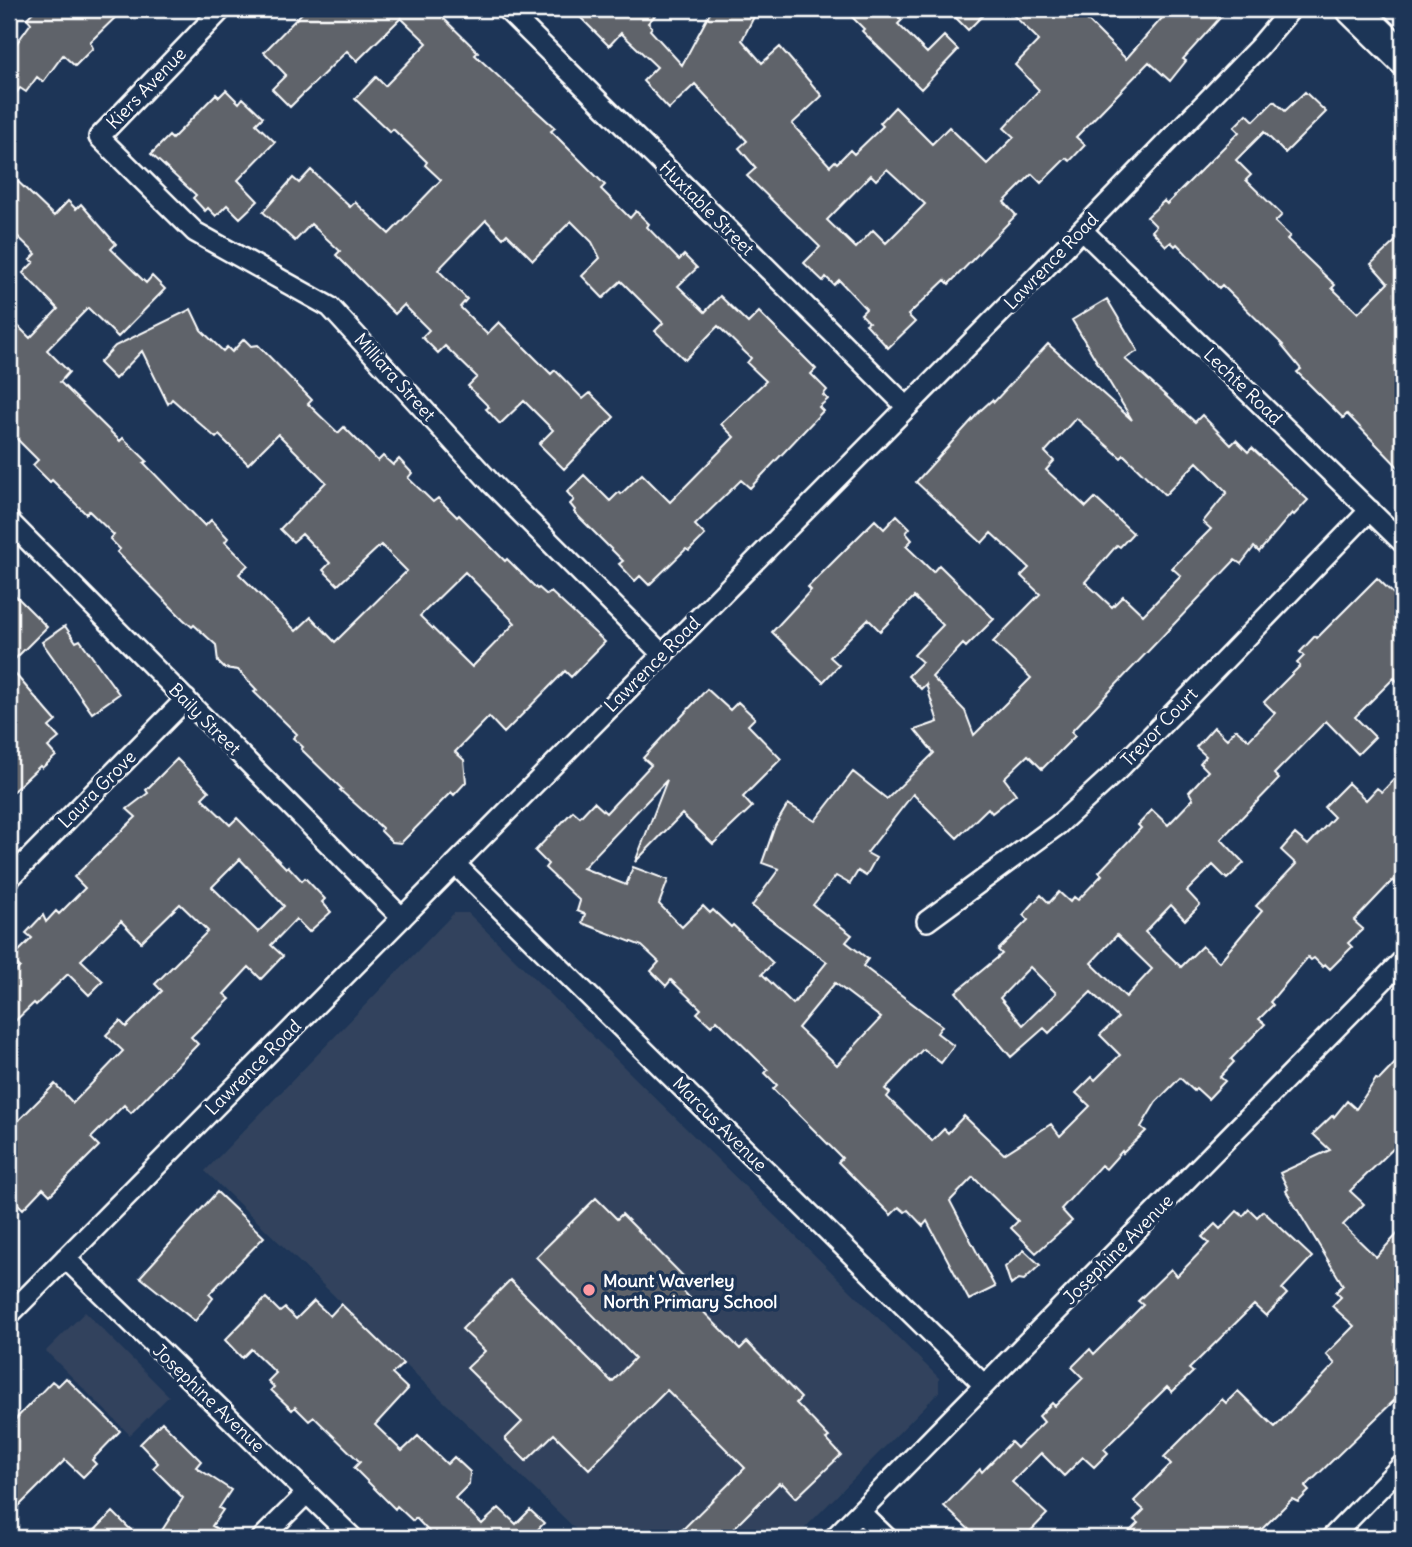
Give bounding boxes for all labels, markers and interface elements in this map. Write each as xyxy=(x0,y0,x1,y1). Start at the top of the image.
street label: Kiers Avenue xyxy=(101,42,191,134)
street label: Huxtable Street xyxy=(655,156,759,260)
street label: Lawrence Road xyxy=(999,207,1103,314)
street label: Milliara Street xyxy=(349,328,441,426)
street label: Lechte Road xyxy=(1199,343,1287,429)
street label: Lawrence Road xyxy=(599,611,705,717)
street label: Baily Street xyxy=(164,678,246,760)
street label: Trevor Court xyxy=(1116,683,1202,771)
street label: Laura Grove xyxy=(53,745,141,833)
street label: Lawrence Road xyxy=(200,1014,306,1120)
street label: Marcus Avenue xyxy=(668,1072,772,1176)
street label: Josephine Avenue xyxy=(1058,1189,1178,1309)
place label: Mount Waverley North Primary School xyxy=(603,1269,777,1313)
marker: Mount Waverley North Primary School xyxy=(581,1282,597,1298)
street label: Josephine Avenue xyxy=(148,1339,270,1457)

